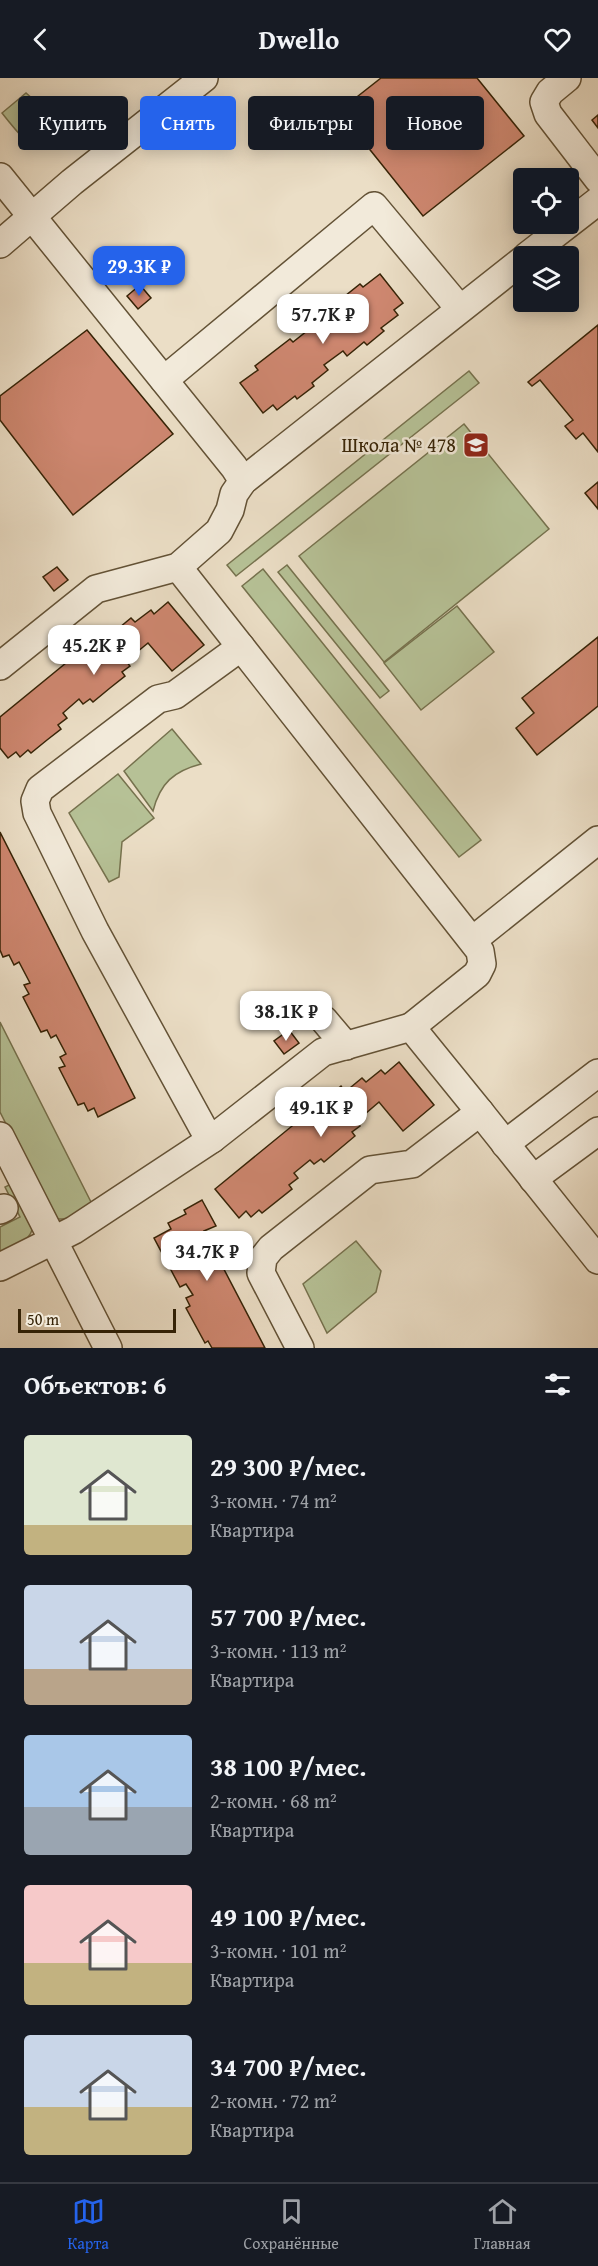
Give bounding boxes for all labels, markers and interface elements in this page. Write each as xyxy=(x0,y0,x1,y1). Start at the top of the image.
text: Dwello xyxy=(259,19,339,59)
icon: back xyxy=(24,23,57,56)
icon: heart xyxy=(541,23,574,56)
chip: Купить xyxy=(18,96,128,150)
chip: Снять xyxy=(140,96,236,150)
chip: Фильтры xyxy=(248,96,374,150)
chip: Новое xyxy=(386,96,484,150)
map controls xyxy=(513,168,579,312)
button: locate xyxy=(513,168,579,234)
pin: 29.3K ₽ xyxy=(84,246,194,297)
button: layers xyxy=(513,246,579,312)
text: 29.3K ₽ xyxy=(107,251,171,280)
pin: 57.7K ₽ xyxy=(268,294,378,345)
text: 57.7K ₽ xyxy=(291,299,355,328)
place label: Школа № 478 xyxy=(341,430,456,459)
school or university icon: Школа № 478 xyxy=(461,430,491,460)
pin: 45.2K ₽ xyxy=(39,625,149,676)
text: 45.2K ₽ xyxy=(62,630,126,659)
pin: 38.1K ₽ xyxy=(231,991,341,1042)
text: 38.1K ₽ xyxy=(254,996,318,1025)
pin: 49.1K ₽ xyxy=(266,1087,376,1138)
text: 49.1K ₽ xyxy=(289,1092,353,1121)
pin: 34.7K ₽ xyxy=(152,1231,262,1282)
text: 34.7K ₽ xyxy=(175,1236,239,1265)
scale bar xyxy=(18,1306,176,1334)
text: 50 m xyxy=(27,1307,59,1331)
text: Объектов: 6 xyxy=(24,1365,167,1404)
icon: filters xyxy=(541,1368,574,1401)
text: 29 300 ₽/мес. xyxy=(210,1447,366,1486)
icon: home xyxy=(72,1459,144,1531)
text: 3-комн. · 74 m² xyxy=(210,1486,337,1515)
text: Квартира xyxy=(210,1515,294,1544)
text: 57 700 ₽/мес. xyxy=(210,1597,366,1636)
icon: home xyxy=(72,1609,144,1681)
text: 3-комн. · 113 m² xyxy=(210,1636,346,1665)
text: Квартира xyxy=(210,1665,294,1694)
text: 38 100 ₽/мес. xyxy=(210,1747,366,1786)
icon: home xyxy=(72,1759,144,1831)
text: 2-комн. · 68 m² xyxy=(210,1786,337,1815)
text: Квартира xyxy=(210,1815,294,1844)
text: 49 100 ₽/мес. xyxy=(210,1897,366,1936)
icon: home xyxy=(72,1909,144,1981)
text: 3-комн. · 101 m² xyxy=(210,1936,346,1965)
text: Квартира xyxy=(210,1965,294,1994)
text: 34 700 ₽/мес. xyxy=(210,2047,366,2086)
icon: home xyxy=(72,2059,144,2131)
text: 2-комн. · 72 m² xyxy=(210,2086,337,2115)
text: Квартира xyxy=(210,2115,294,2144)
tab: Карта xyxy=(67,2195,109,2255)
tab: Сохранённые xyxy=(244,2195,339,2255)
tab: Главная xyxy=(474,2195,531,2255)

